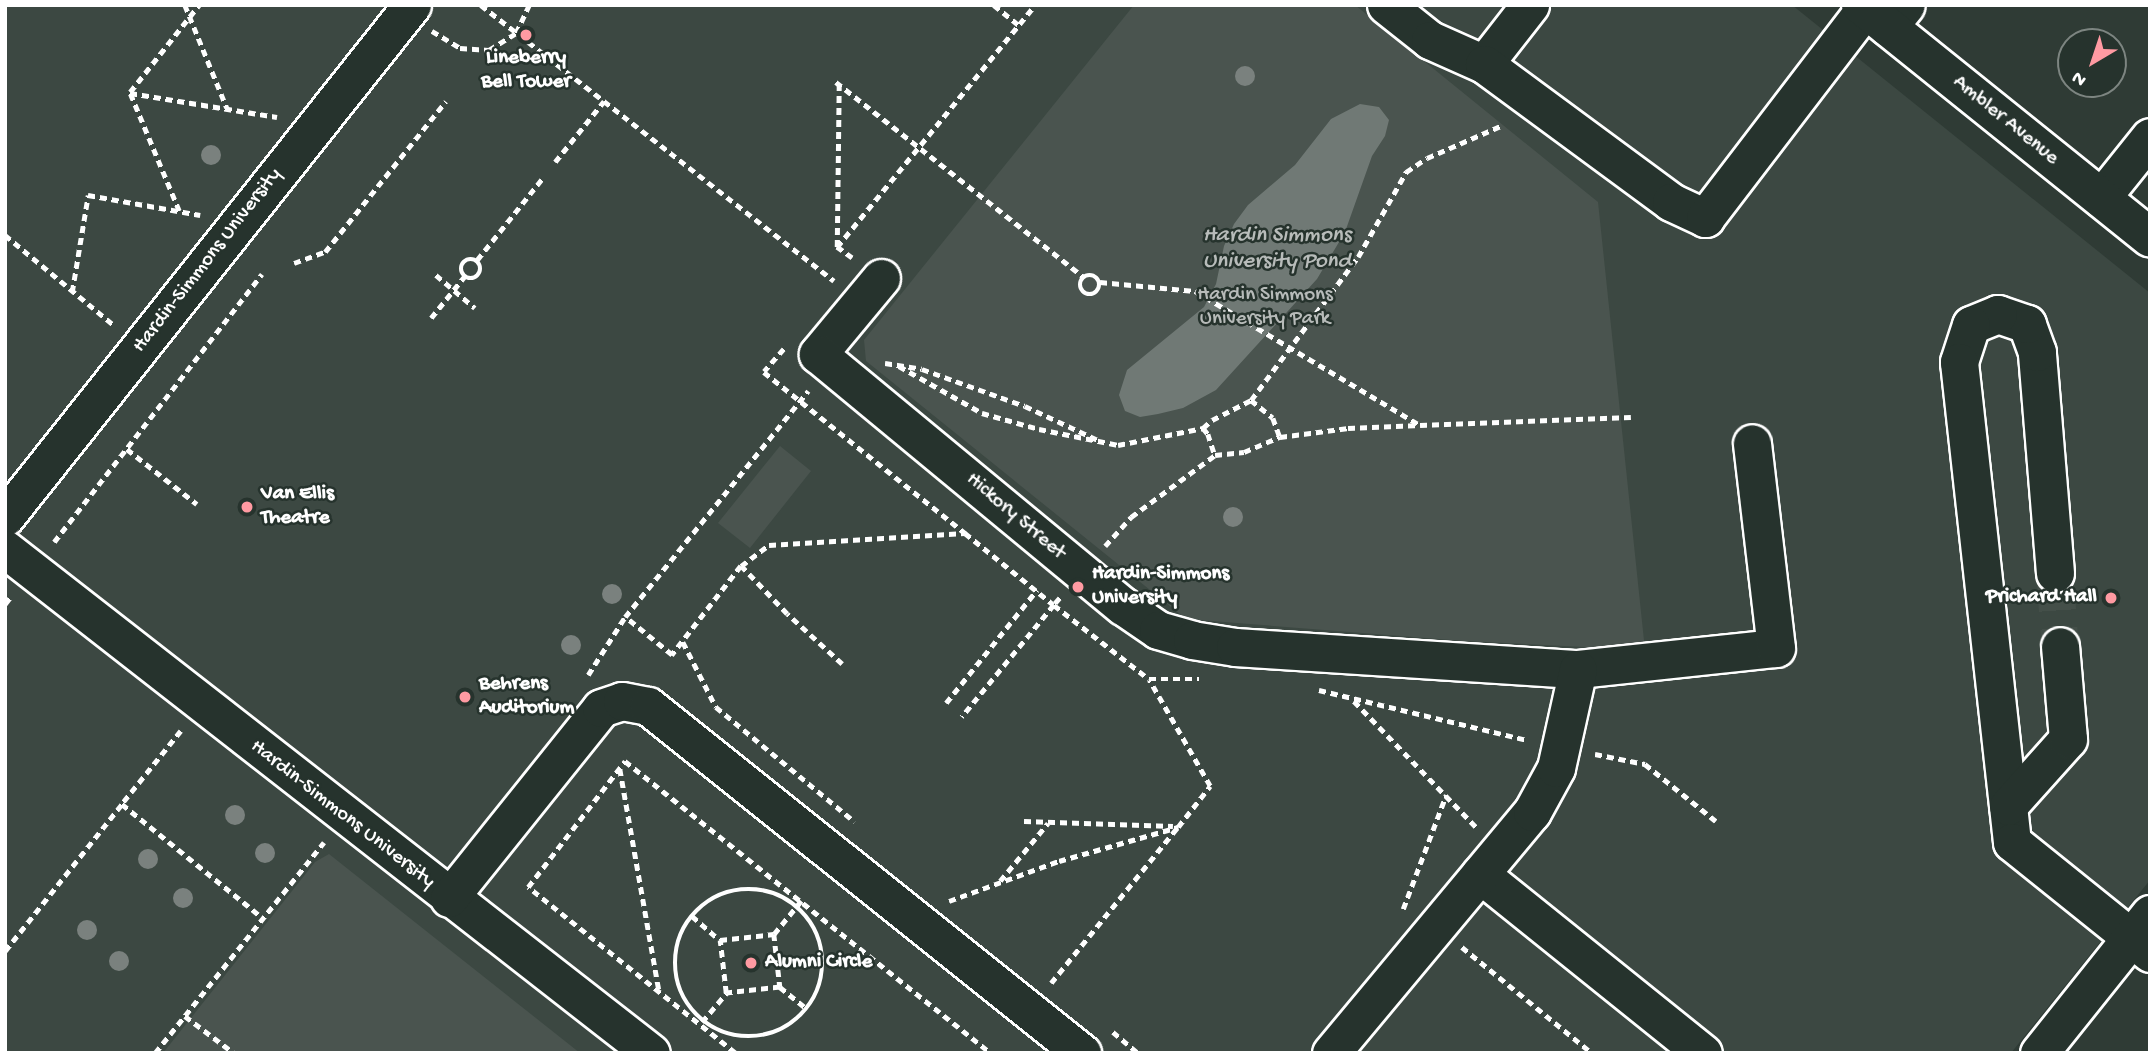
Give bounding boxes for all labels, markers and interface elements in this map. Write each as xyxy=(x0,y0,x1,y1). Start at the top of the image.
marker: Lineberry Bell Tower xyxy=(518,27,534,43)
north arrow xyxy=(2057,28,2127,98)
place label: Lineberry Bell Tower xyxy=(481,46,571,96)
text: N xyxy=(2068,65,2092,91)
street label: Ambler Avenue xyxy=(1947,70,2063,172)
street label: Hardin-Simmons University xyxy=(128,164,288,358)
water label: Hardin Simmons University Pond xyxy=(1203,222,1351,276)
park label: Hardin Simmons University Park xyxy=(1197,283,1333,333)
street label: Hickory Street xyxy=(960,468,1070,566)
place label: Van Ellis Theatre xyxy=(261,482,334,532)
marker: Van Ellis Theatre xyxy=(239,499,255,515)
place label: Hardin-Simmons University xyxy=(1092,562,1229,612)
marker: Hardin-Simmons University xyxy=(1070,579,1086,595)
place label: Prichard Hall xyxy=(1986,585,2097,611)
marker: Prichard Hall xyxy=(2103,590,2119,606)
place label: Behrens Auditorium xyxy=(479,672,574,722)
marker: Behrens Auditorium xyxy=(457,689,473,705)
street label: Hardin-Simmons University xyxy=(245,735,439,895)
place label: Alumni Circle xyxy=(765,950,872,976)
marker: Alumni Circle xyxy=(743,955,759,971)

